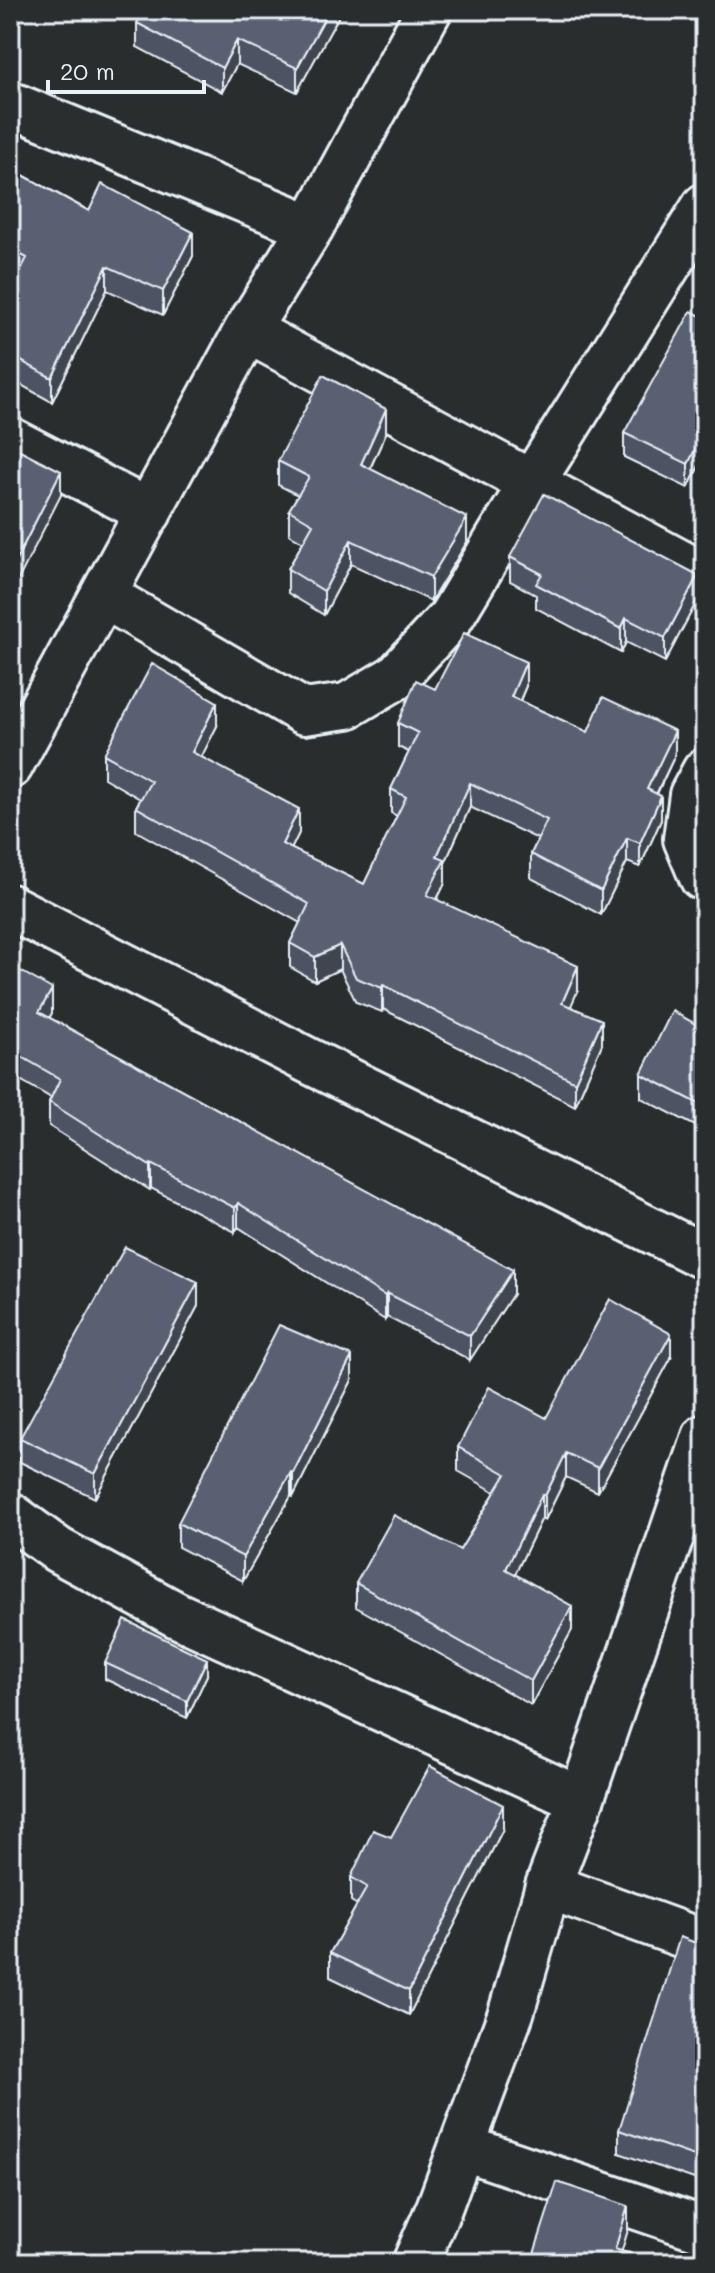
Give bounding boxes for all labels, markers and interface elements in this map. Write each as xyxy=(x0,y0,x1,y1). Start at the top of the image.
scale bar xyxy=(48,44,204,94)
text: 20 m xyxy=(60,55,115,86)

